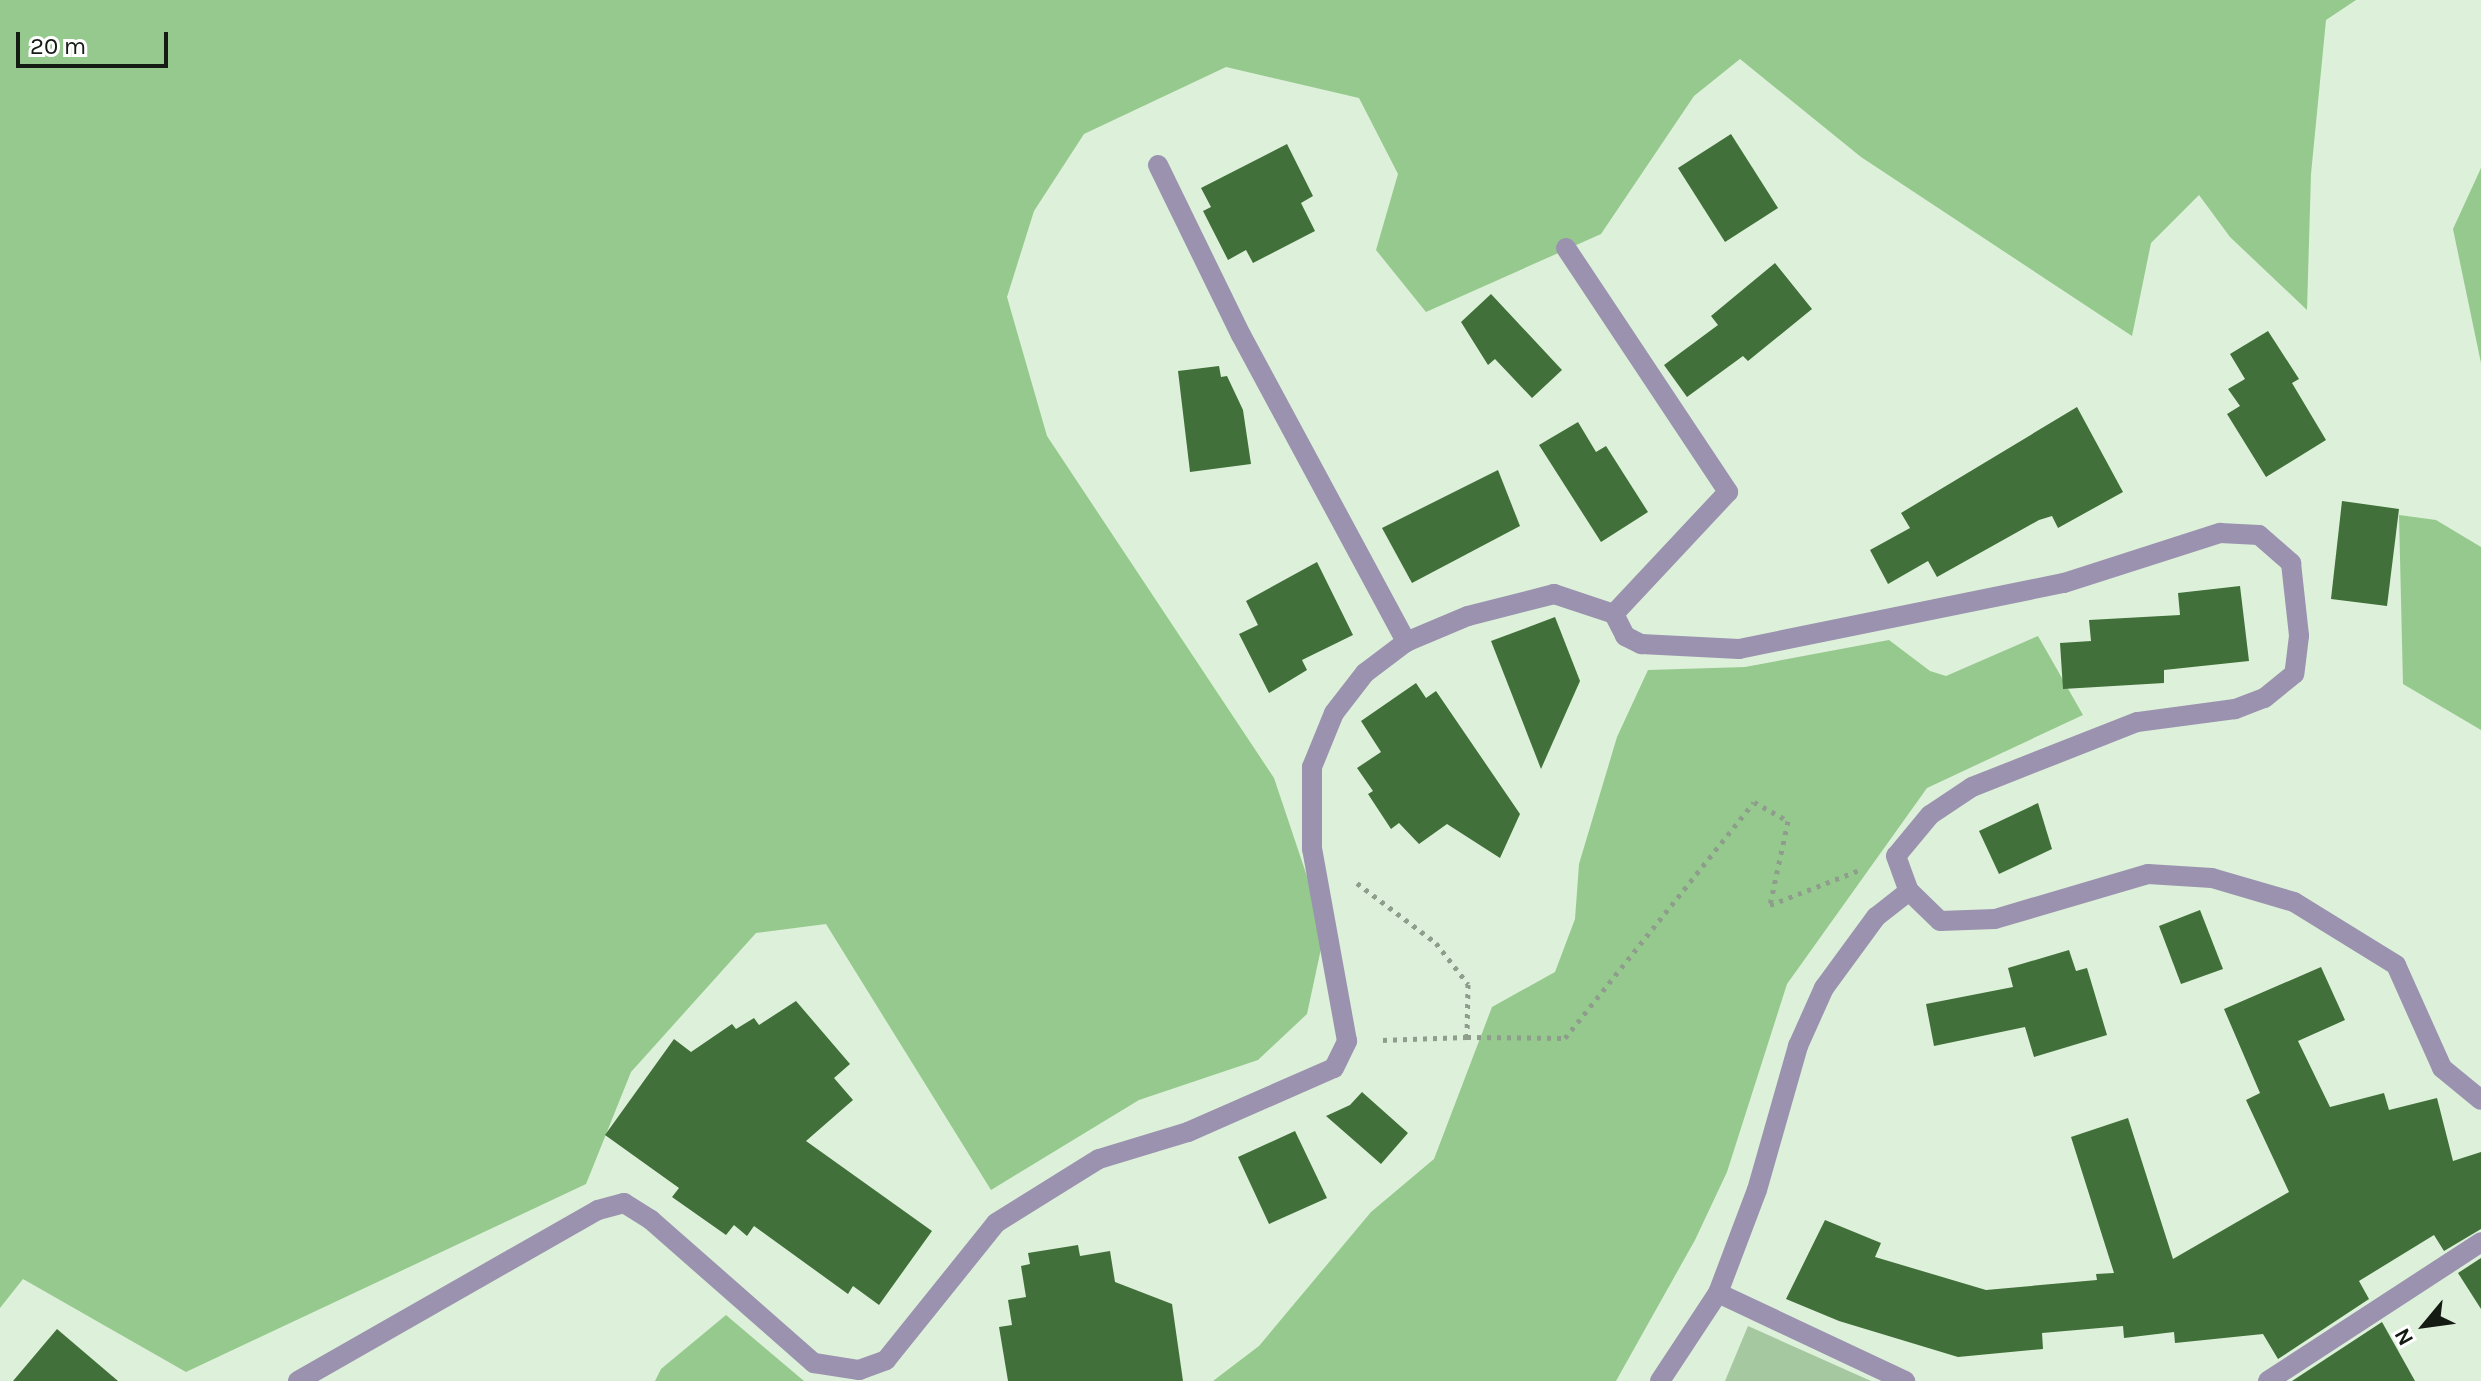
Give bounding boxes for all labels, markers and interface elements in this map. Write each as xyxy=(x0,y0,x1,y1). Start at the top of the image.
scale bar xyxy=(20,16,172,66)
text: 20 m xyxy=(30,32,86,60)
north arrow xyxy=(2385,1285,2465,1365)
text: N xyxy=(2389,1323,2419,1350)

